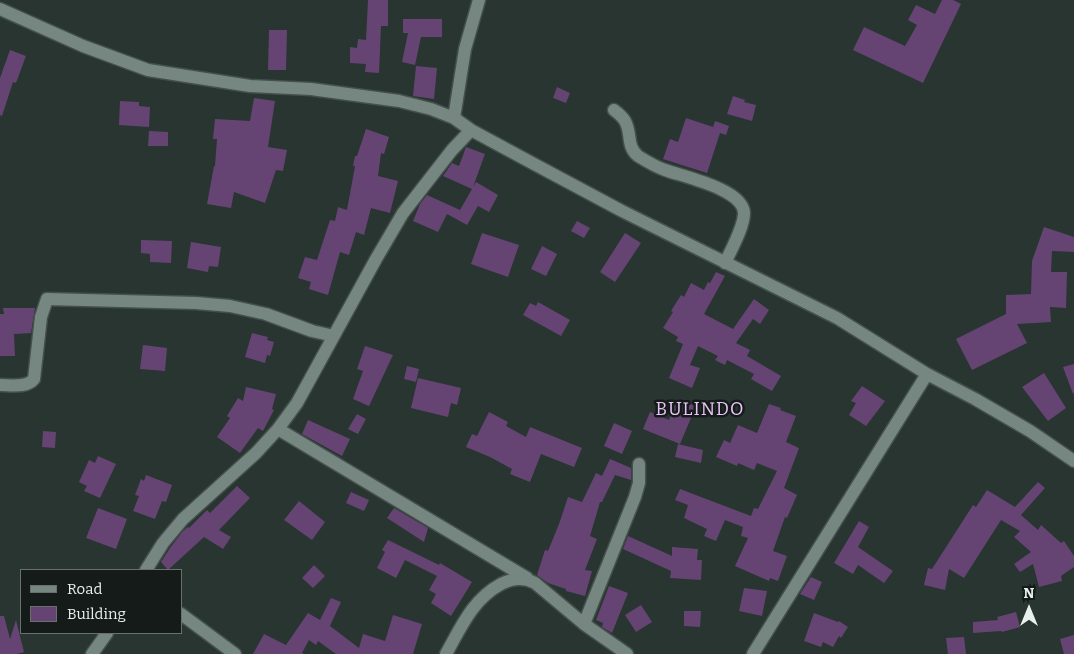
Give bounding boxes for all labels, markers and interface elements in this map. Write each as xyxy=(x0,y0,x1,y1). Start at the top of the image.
district label: BULINDO xyxy=(655,399,745,421)
legend xyxy=(20,569,182,634)
text: Road xyxy=(67,580,102,598)
north arrow xyxy=(1004,584,1054,634)
text: N xyxy=(1024,585,1034,602)
text: Building xyxy=(67,605,126,623)

